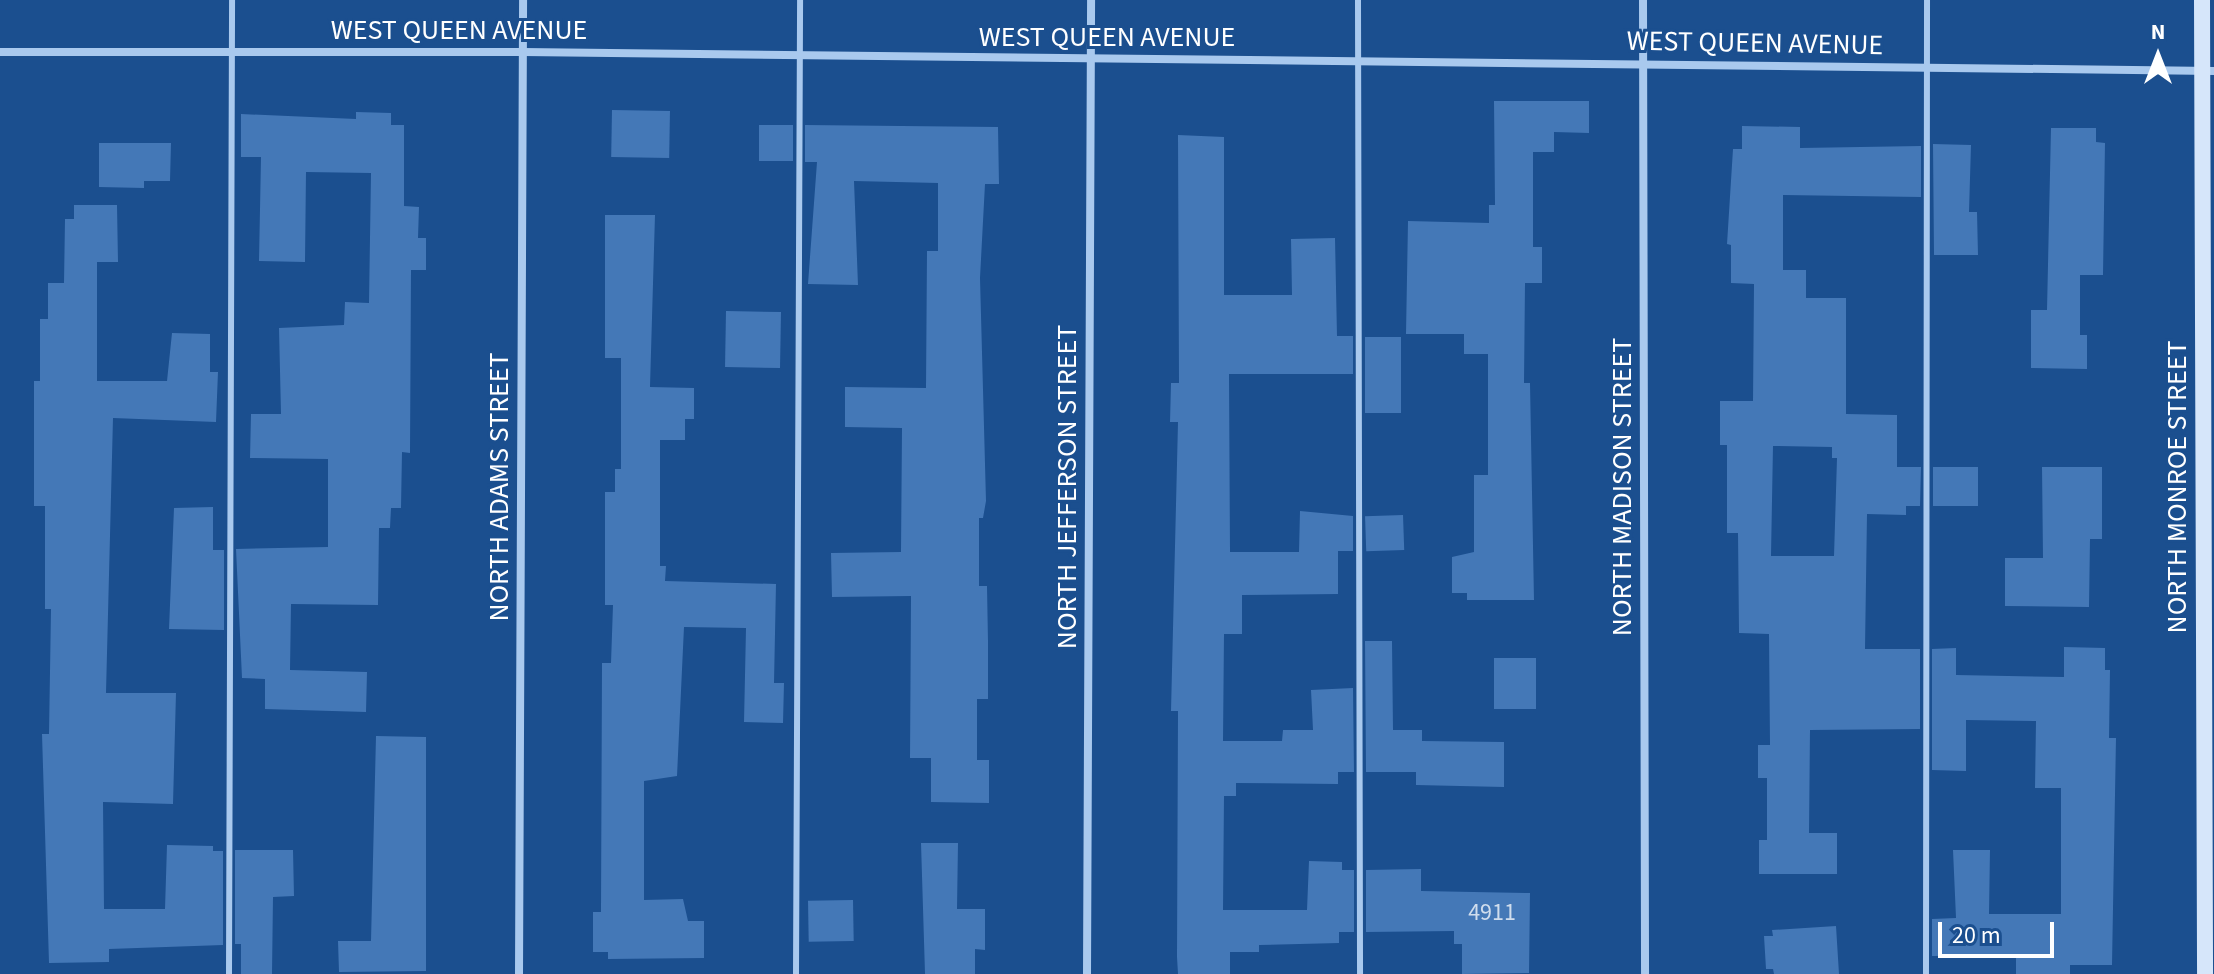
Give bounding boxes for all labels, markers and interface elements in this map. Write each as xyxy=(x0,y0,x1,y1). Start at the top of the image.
street label: WEST QUEEN AVENUE xyxy=(331,13,587,47)
north arrow xyxy=(2118,16,2198,96)
text: N xyxy=(2151,16,2165,48)
street label: WEST QUEEN AVENUE xyxy=(979,20,1235,54)
street label: WEST QUEEN AVENUE xyxy=(1626,24,1884,62)
street label: NORTH JEFFERSON STREET xyxy=(1050,325,1084,649)
street label: NORTH MADISON STREET xyxy=(1605,338,1639,636)
street label: NORTH MONROE STREET xyxy=(2160,341,2194,633)
street label: NORTH ADAMS STREET xyxy=(482,352,516,622)
house number: 4911 xyxy=(1468,899,1516,927)
scale bar xyxy=(1942,906,2058,956)
text: 20 m xyxy=(1952,918,2001,953)

